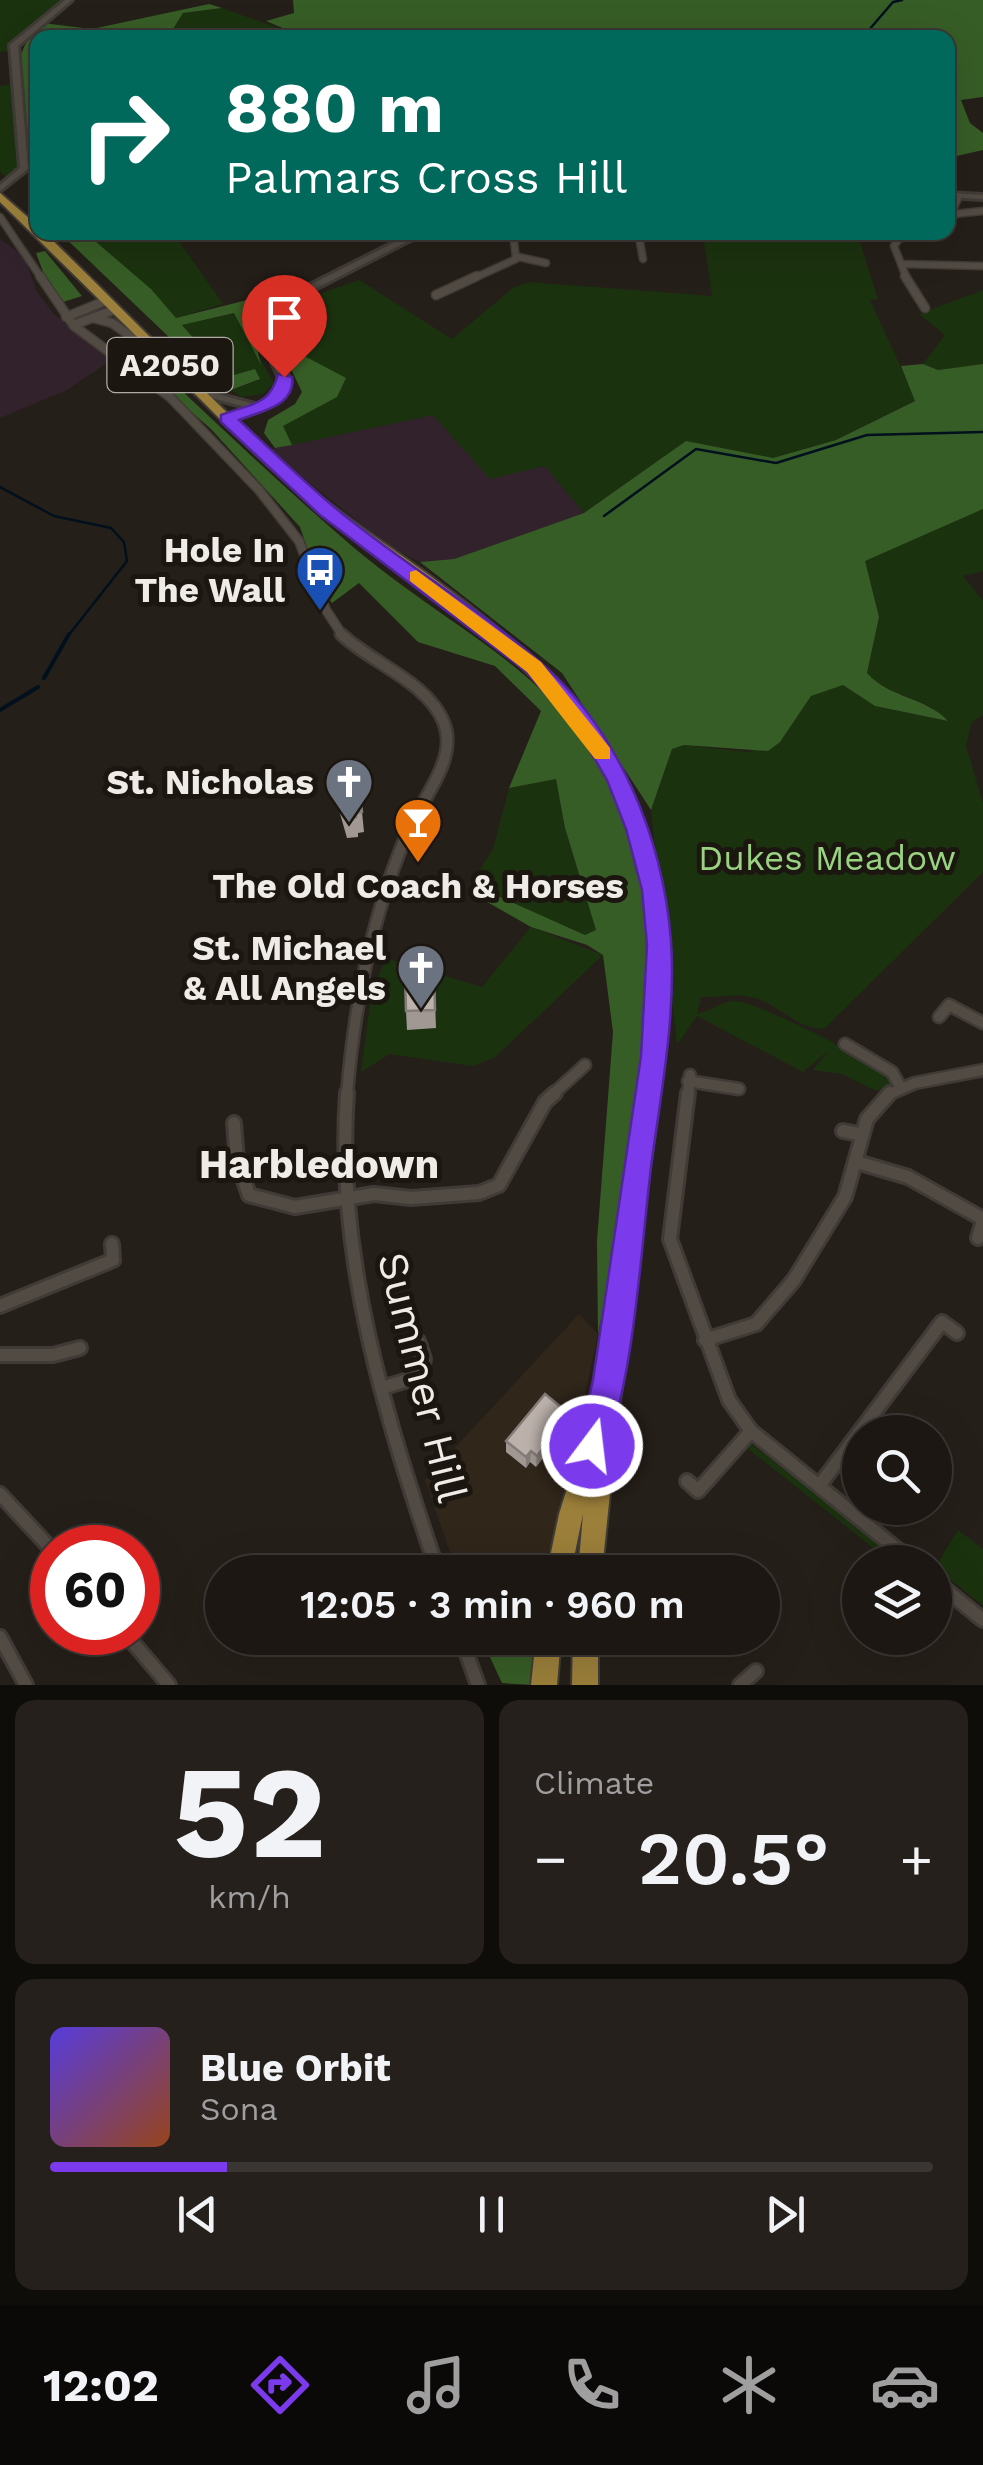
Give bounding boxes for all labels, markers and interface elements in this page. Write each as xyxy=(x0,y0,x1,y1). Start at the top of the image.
text: 880 m xyxy=(225,67,444,149)
icon: right xyxy=(60,70,190,200)
text: Palmars Cross Hill xyxy=(225,151,627,204)
pin xyxy=(242,275,327,378)
icon: arrive xyxy=(257,290,312,345)
road number: A2050 xyxy=(108,338,232,392)
place label: Hole In The Wall xyxy=(134,529,286,611)
bus stop icon: Hole In The Wall xyxy=(294,544,346,612)
church icon: St. Nicholas xyxy=(323,756,375,824)
place label: St. Nicholas xyxy=(106,761,314,803)
bar icon: The Old Coach & Horses xyxy=(392,796,444,864)
park label: Dukes Meadow xyxy=(698,837,956,879)
place label: The Old Coach & Horses xyxy=(212,865,624,907)
place label: St. Michael & All Angels xyxy=(183,927,387,1009)
church icon: St. Michael & All Angels xyxy=(395,942,447,1010)
district label: Harbledown xyxy=(199,1141,439,1188)
street label: Summer Hill xyxy=(368,1247,477,1507)
position arrow xyxy=(540,1394,644,1498)
map controls xyxy=(842,1415,952,1655)
button: search xyxy=(842,1415,952,1525)
speed limit sign: 60 xyxy=(30,1525,160,1655)
button: layers xyxy=(842,1545,952,1655)
text: 12:05 · 3 min · 960 m xyxy=(300,1583,685,1627)
text: 52 xyxy=(173,1736,326,1889)
text: Climate xyxy=(534,1764,654,1802)
text: 20.5° xyxy=(638,1814,829,1902)
text: − xyxy=(534,1827,567,1891)
text: + xyxy=(900,1827,933,1891)
text: km/h xyxy=(208,1878,291,1916)
text: Blue Orbit xyxy=(200,2046,391,2090)
text: Sona xyxy=(200,2090,278,2128)
icon: previous xyxy=(170,2187,225,2242)
icon: pause xyxy=(464,2187,519,2242)
icon: next xyxy=(758,2187,813,2242)
icon: directions xyxy=(245,2350,315,2420)
icon: music xyxy=(401,2350,471,2420)
icon: phone xyxy=(557,2350,627,2420)
icon: climate xyxy=(714,2350,784,2420)
icon: car xyxy=(870,2350,940,2420)
text: 12:02 xyxy=(43,2359,159,2412)

